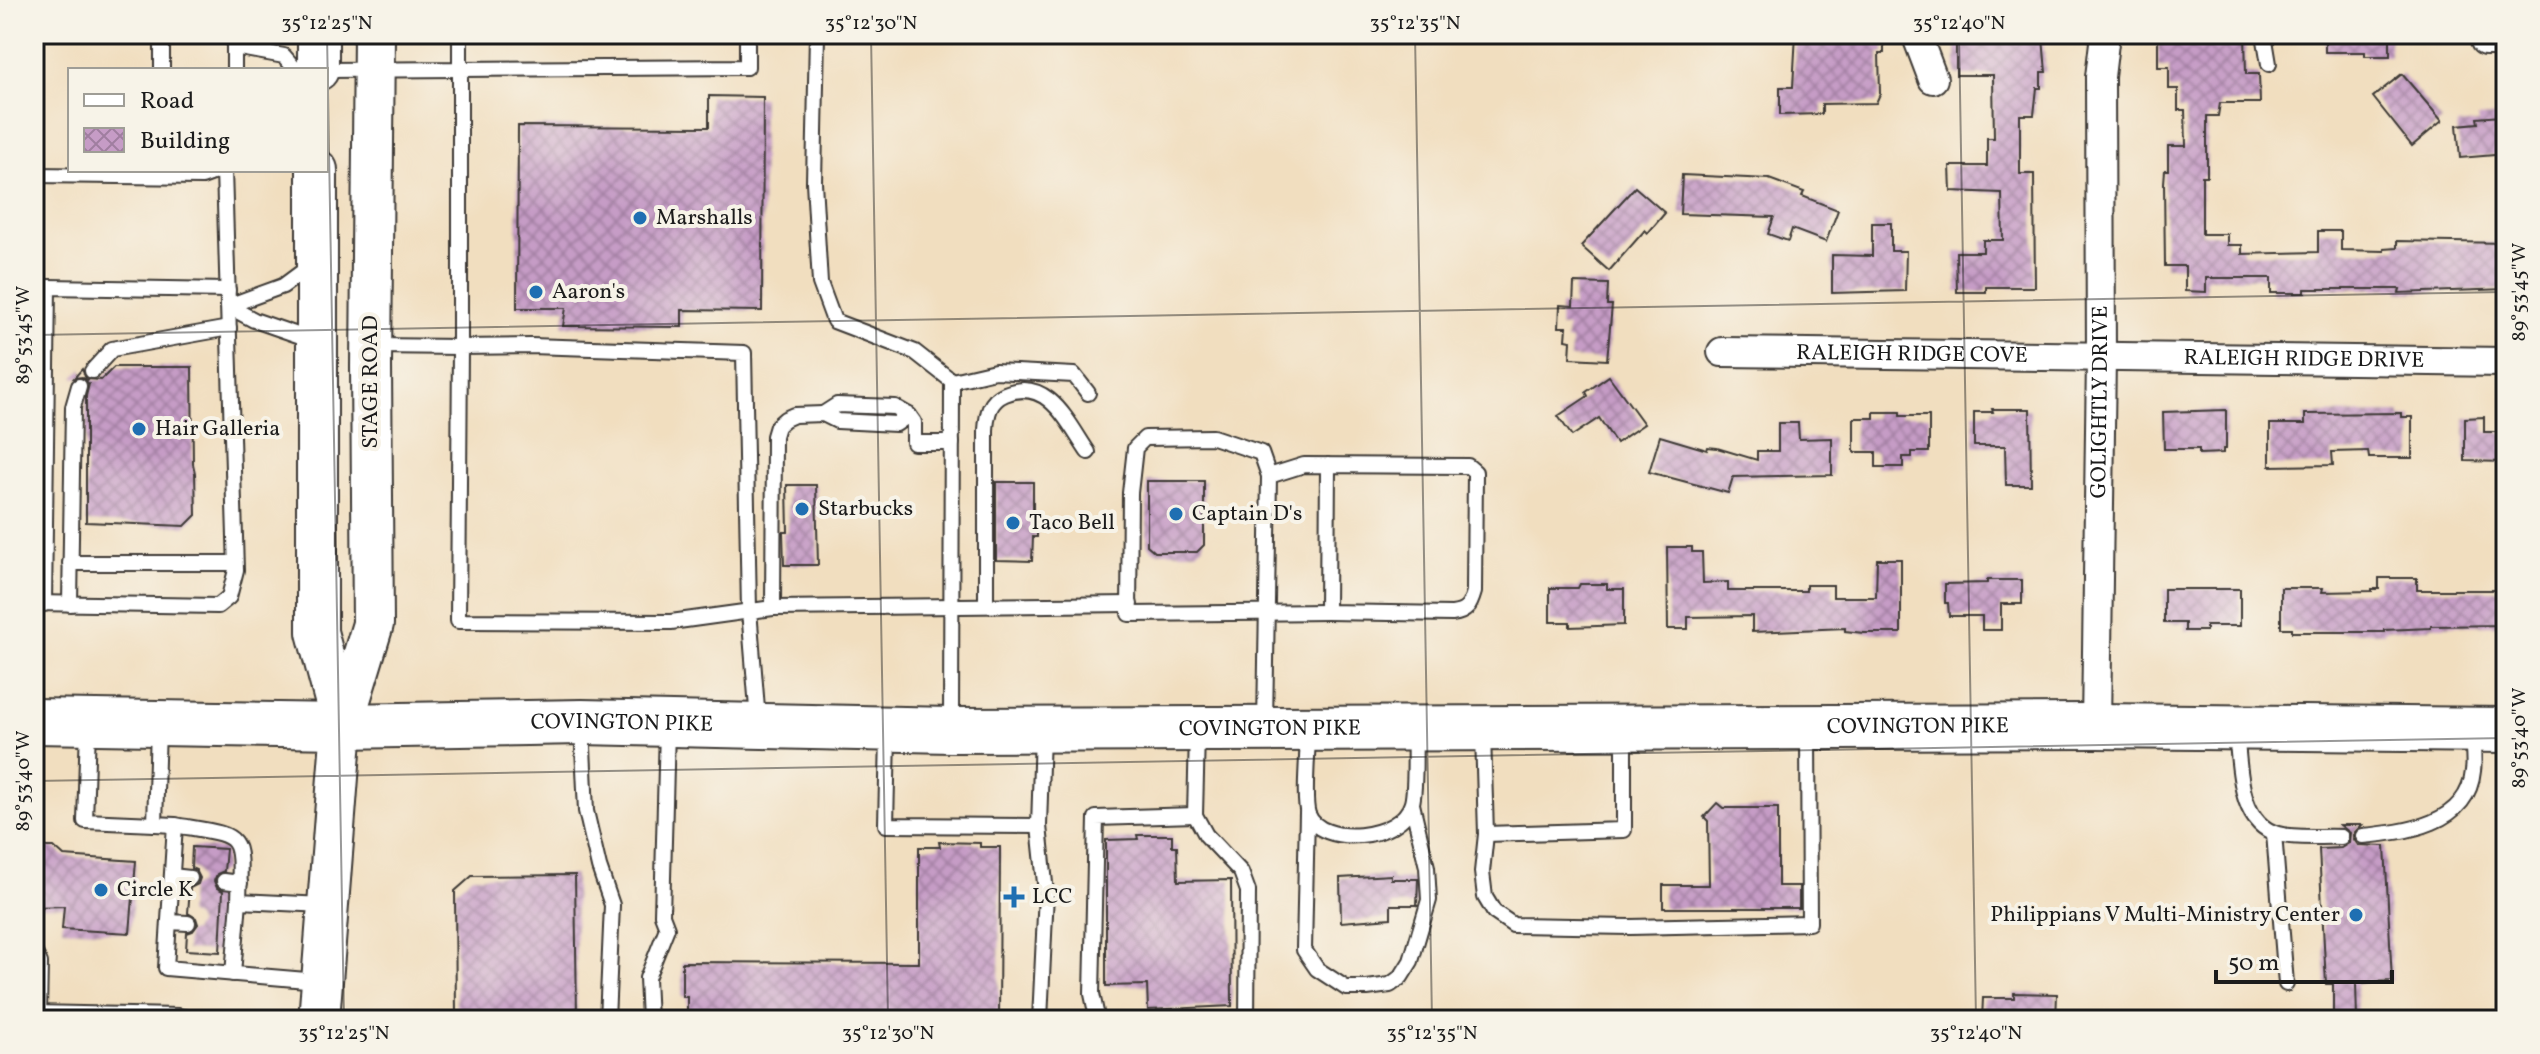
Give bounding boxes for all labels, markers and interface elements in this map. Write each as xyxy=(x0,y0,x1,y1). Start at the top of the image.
text: 35°12'25"N xyxy=(281,10,373,38)
text: 35°12'30"N xyxy=(825,10,917,38)
text: 35°12'35"N xyxy=(1370,10,1461,38)
text: 35°12'40"N xyxy=(1913,10,2005,38)
legend xyxy=(68,68,328,172)
text: Road xyxy=(140,85,194,119)
text: Building xyxy=(140,125,230,159)
place label: Marshalls xyxy=(656,203,753,234)
marker: Marshalls xyxy=(631,209,649,227)
text: 89°53'45"W xyxy=(2506,243,2534,341)
place label: Aaron's xyxy=(552,277,625,308)
marker: Aaron's xyxy=(527,283,545,301)
text: 89°53'45"W xyxy=(10,286,38,384)
street label: GOLIGHTLY DRIVE xyxy=(2084,305,2117,499)
street label: STAGE ROAD xyxy=(356,315,387,449)
street label: RALEIGH RIDGE COVE xyxy=(1796,337,2028,371)
street label: RALEIGH RIDGE DRIVE xyxy=(2183,342,2425,376)
place label: Hair Galleria xyxy=(155,414,280,445)
marker: Hair Galleria xyxy=(130,420,148,438)
place label: Starbucks xyxy=(818,494,913,525)
place label: Captain D's xyxy=(1192,499,1302,530)
marker: Starbucks xyxy=(793,500,811,518)
marker: Captain D's xyxy=(1167,505,1185,523)
place label: Taco Bell xyxy=(1029,508,1115,539)
marker: Taco Bell xyxy=(1004,514,1022,532)
text: 89°53'40"W xyxy=(2506,688,2534,788)
street label: COVINGTON PIKE xyxy=(531,706,713,740)
street label: COVINGTON PIKE xyxy=(1827,711,2009,742)
street label: COVINGTON PIKE xyxy=(1179,713,1361,745)
text: 89°53'40"W xyxy=(10,731,38,831)
place label: Circle K xyxy=(117,875,193,906)
marker: Circle K xyxy=(92,881,110,899)
place label: LCC xyxy=(1032,882,1073,913)
marker: LCC xyxy=(1003,886,1025,908)
place label: Philippians V Multi-Ministry Center xyxy=(1990,900,2340,931)
marker: Philippians V Multi-Ministry Center xyxy=(2347,906,2365,924)
scale bar xyxy=(2216,934,2392,984)
text: 50 m xyxy=(2228,947,2280,981)
text: 35°12'25"N xyxy=(298,1020,390,1048)
text: 35°12'30"N xyxy=(842,1020,934,1048)
text: 35°12'35"N xyxy=(1387,1020,1478,1048)
text: 35°12'40"N xyxy=(1930,1020,2022,1048)

